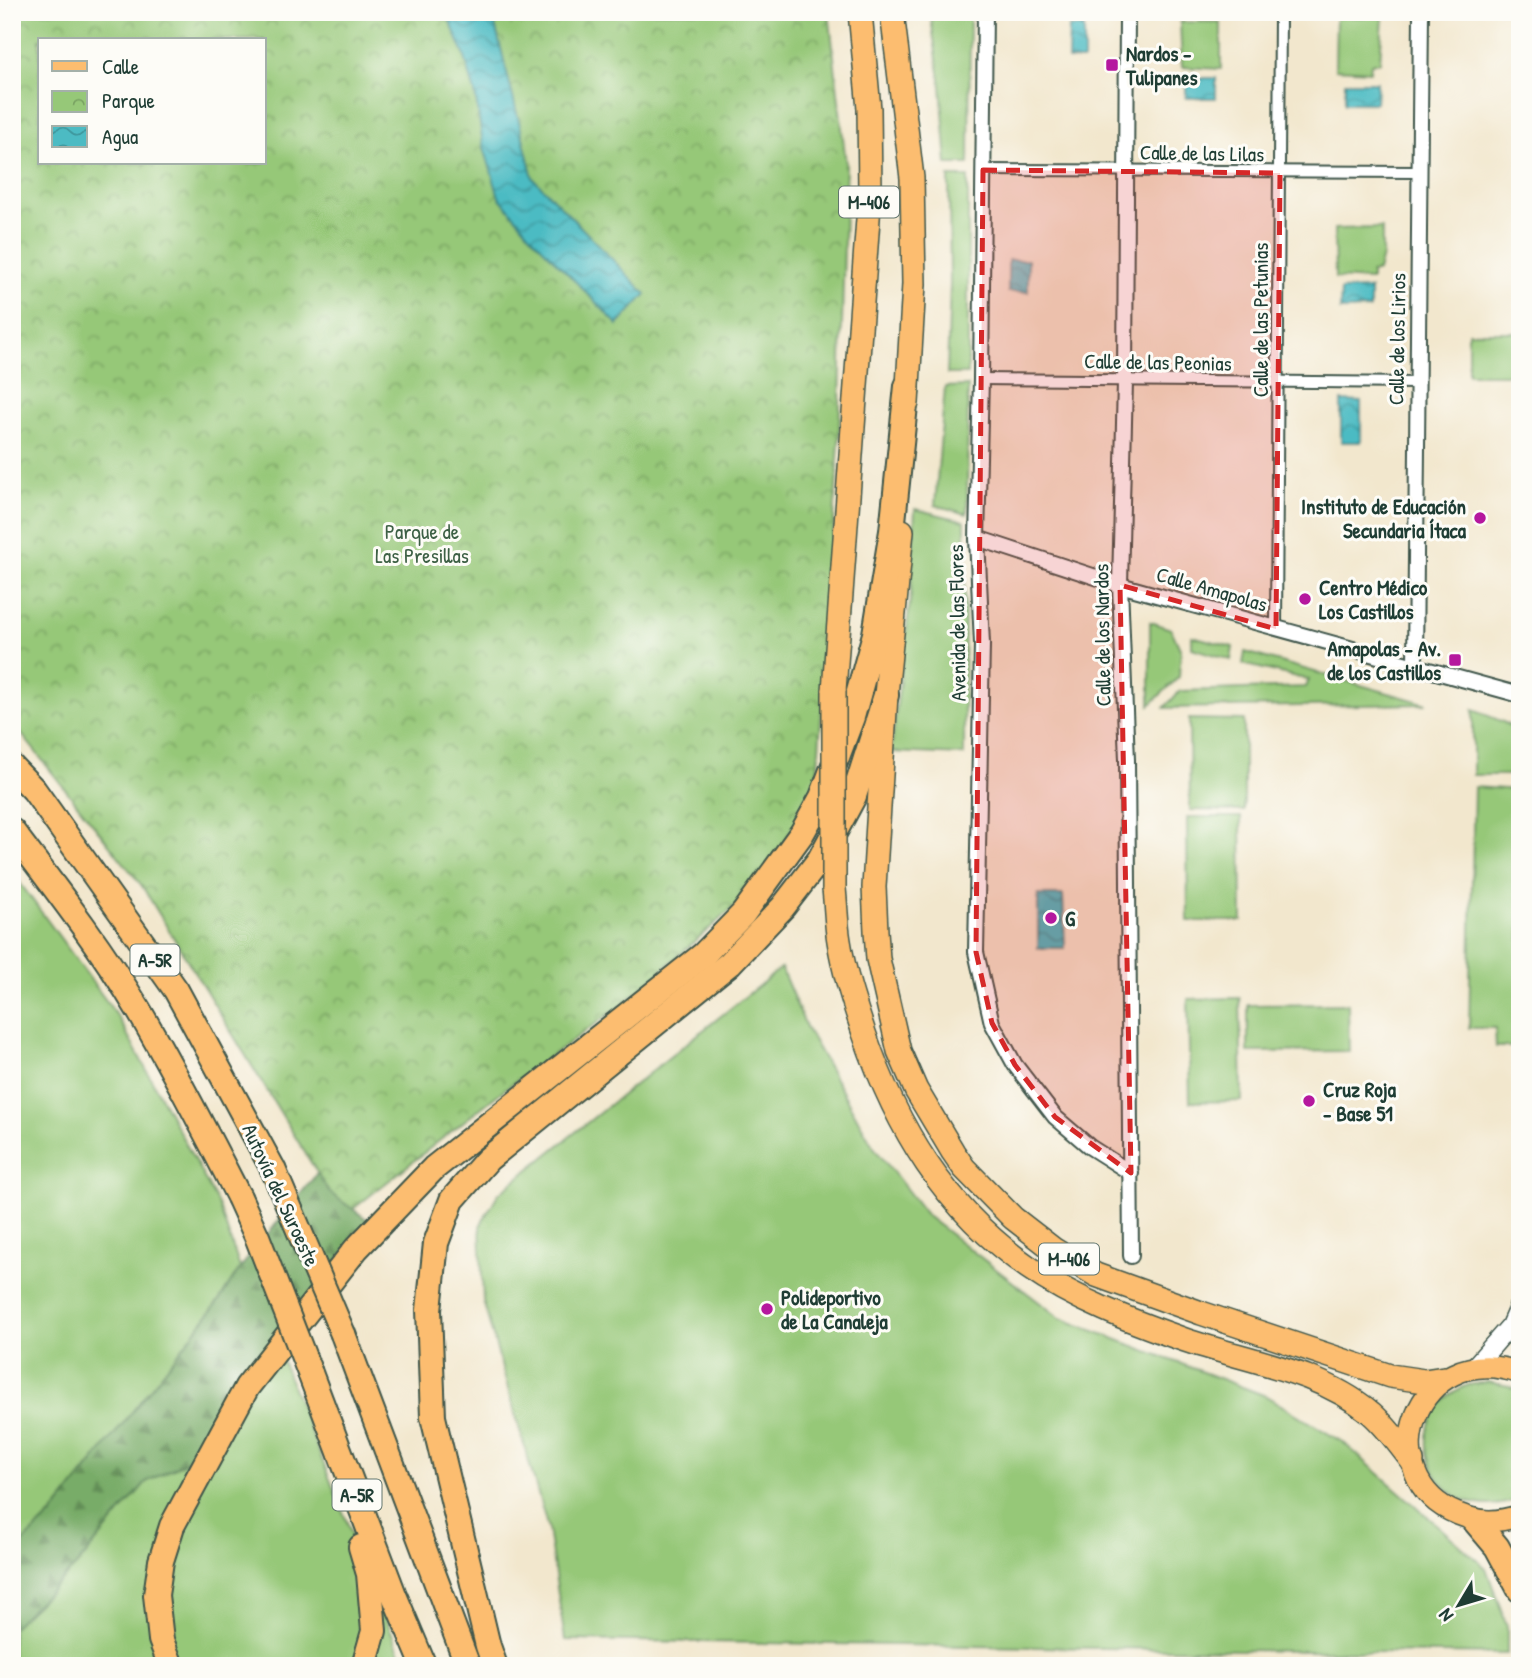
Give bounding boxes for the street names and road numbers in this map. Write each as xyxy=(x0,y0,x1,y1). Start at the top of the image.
street label: Calle de las Lilas xyxy=(1139,137,1265,169)
road number: M-406 xyxy=(839,186,899,218)
street label: Calle de las Petunias xyxy=(1246,243,1275,397)
street label: Calle de los Lirios xyxy=(1381,273,1413,405)
street label: Calle de las Peonias xyxy=(1084,346,1232,378)
street label: Avenida de las Flores xyxy=(941,544,973,702)
street label: Calle Amapolas xyxy=(1153,559,1271,619)
street label: Calle de los Nardos xyxy=(1086,563,1118,707)
road number: A-5R xyxy=(130,944,180,976)
street label: Autovía del Suroeste xyxy=(235,1119,327,1271)
road number: M-406 xyxy=(1039,1244,1099,1274)
road number: A-5R xyxy=(332,1480,382,1511)

